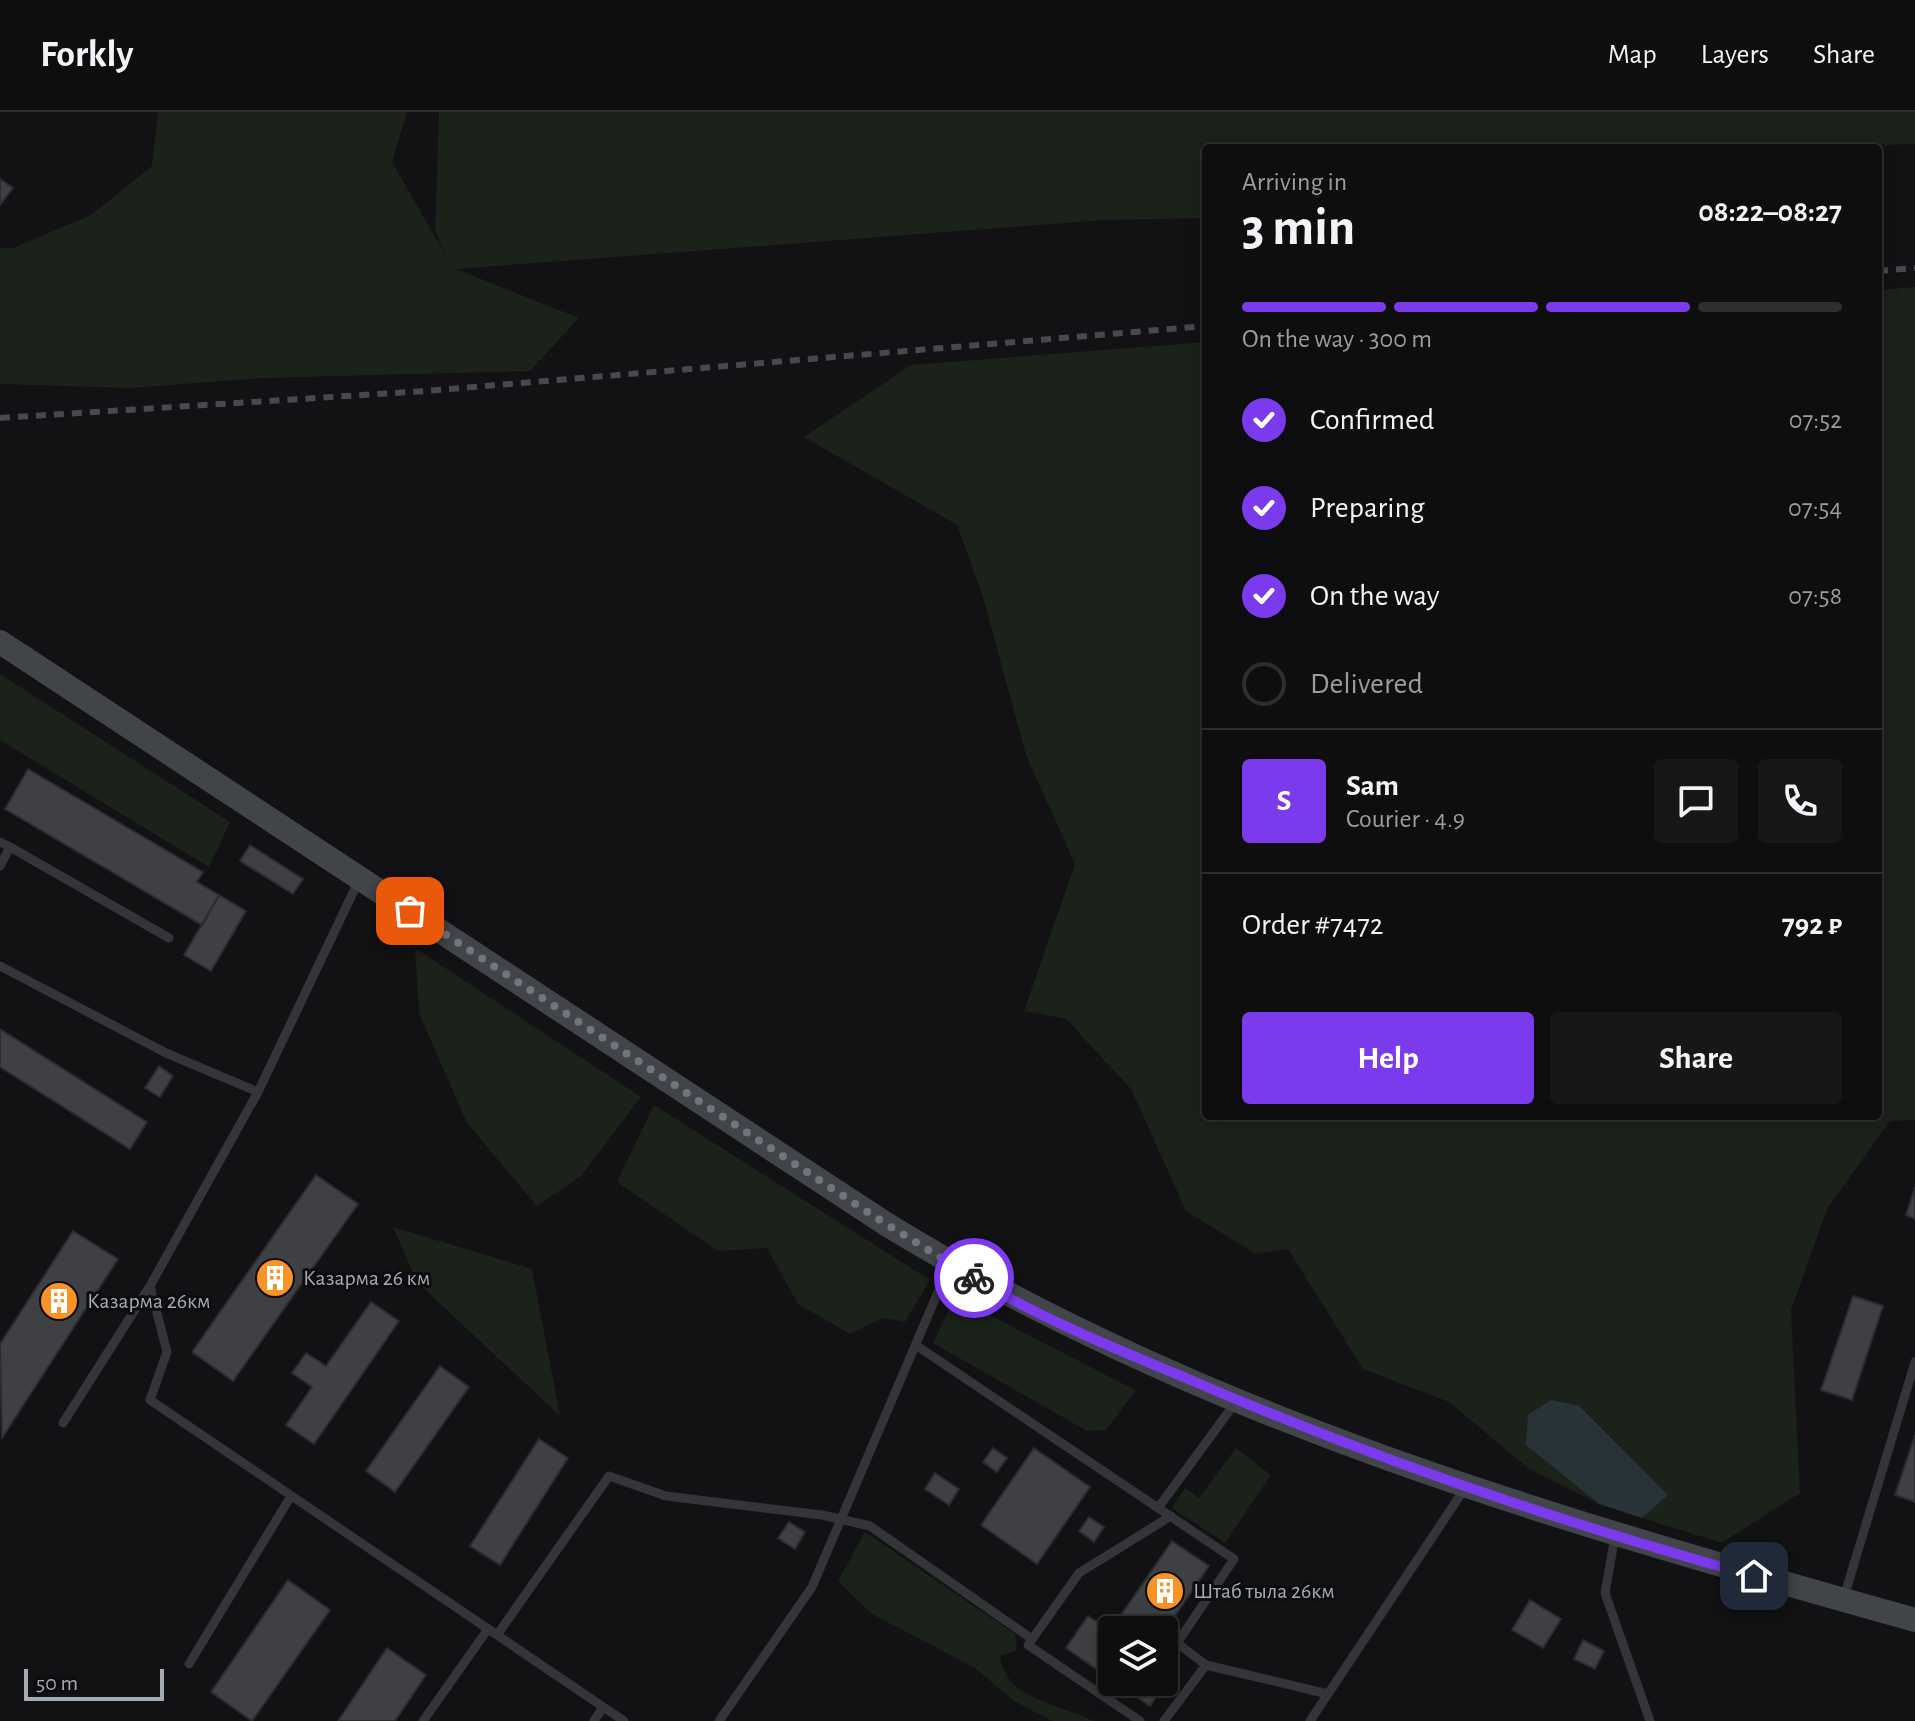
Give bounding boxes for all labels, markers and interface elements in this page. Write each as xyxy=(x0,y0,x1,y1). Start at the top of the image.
text: Forkly xyxy=(40,36,134,74)
text: Map xyxy=(1608,41,1657,69)
text: Layers xyxy=(1701,41,1769,69)
text: Share xyxy=(1813,41,1875,69)
text: Arriving in xyxy=(1242,169,1347,195)
text: 08:22–08:27 xyxy=(1698,197,1842,227)
text: 3 min xyxy=(1242,202,1355,254)
text: On the way · 300 m xyxy=(1242,326,1432,352)
icon: check xyxy=(1242,398,1286,442)
text: Confirmed xyxy=(1310,405,1434,435)
text: 07:52 xyxy=(1789,407,1842,433)
icon: check xyxy=(1242,486,1286,530)
text: Preparing xyxy=(1310,493,1425,523)
text: 07:54 xyxy=(1788,495,1842,521)
icon: check xyxy=(1242,574,1286,618)
text: On the way xyxy=(1310,581,1439,611)
text: 07:58 xyxy=(1788,583,1842,609)
text: Delivered xyxy=(1310,669,1423,699)
button: chat xyxy=(1654,759,1738,843)
button: phone xyxy=(1758,759,1842,843)
text: Sam xyxy=(1346,771,1399,801)
text: S xyxy=(1277,786,1291,816)
text: Courier · 4.9 xyxy=(1346,806,1465,832)
pin xyxy=(376,877,444,945)
icon: bag xyxy=(388,889,432,933)
text: Order #7472 xyxy=(1242,910,1383,940)
text: 792 ₽ xyxy=(1782,910,1842,940)
button: Help xyxy=(1242,1012,1534,1104)
button: Share xyxy=(1550,1012,1842,1104)
courier xyxy=(934,1238,1014,1318)
icon: bike xyxy=(952,1256,996,1300)
building icon: Казарма 26 км xyxy=(254,1257,296,1299)
place label: Казарма 26 км xyxy=(303,1267,430,1289)
building icon: Казарма 26км xyxy=(38,1280,80,1322)
place label: Казарма 26км xyxy=(87,1290,211,1312)
pin xyxy=(1720,1542,1788,1610)
icon: home xyxy=(1732,1554,1776,1598)
building icon: Штаб тыла 26км xyxy=(1144,1570,1186,1612)
place label: Штаб тыла 26км xyxy=(1193,1580,1335,1602)
map controls xyxy=(1098,1616,1178,1696)
button: layers xyxy=(1098,1616,1178,1696)
scale bar xyxy=(24,1665,164,1701)
text: 50 m xyxy=(36,1672,78,1694)

